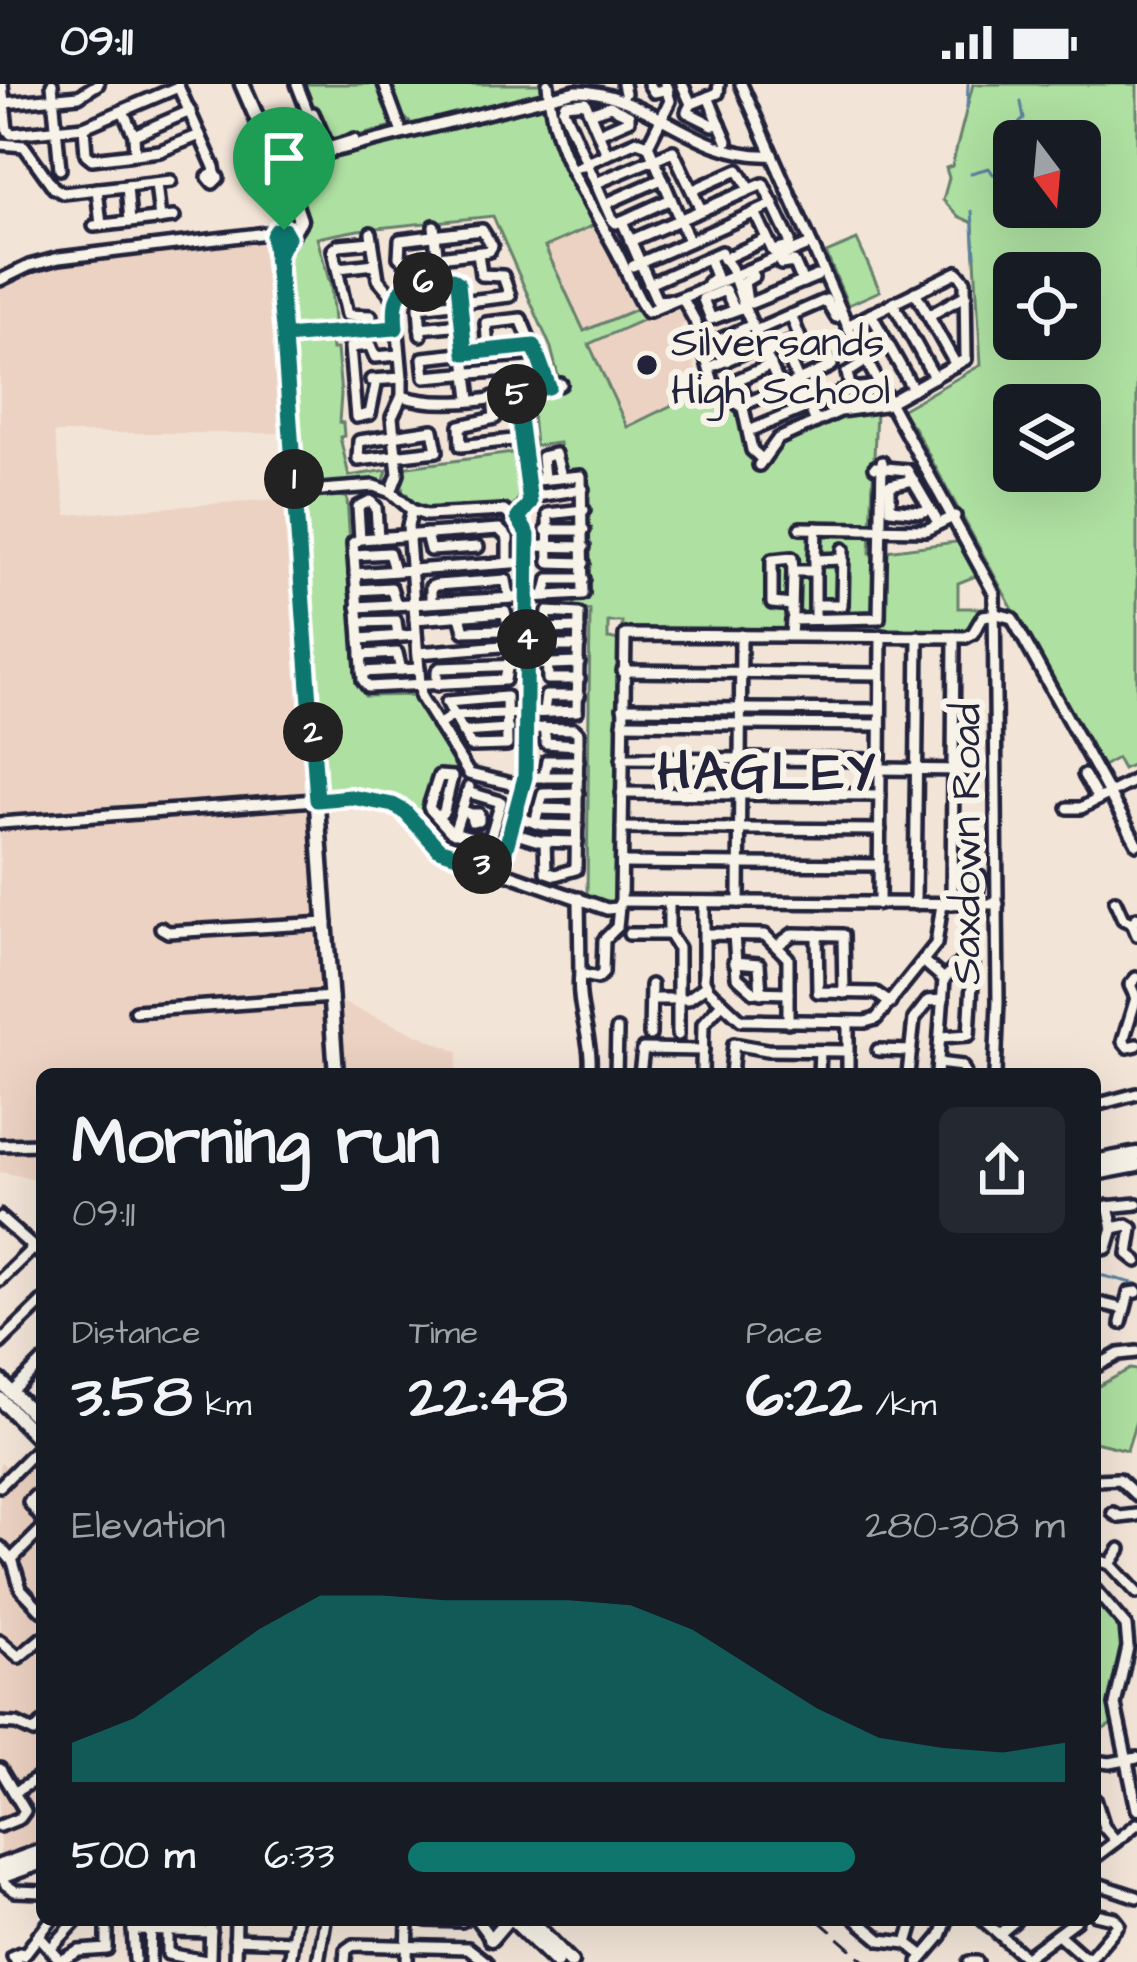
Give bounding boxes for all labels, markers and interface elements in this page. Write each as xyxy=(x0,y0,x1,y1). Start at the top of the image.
text: 09:11 xyxy=(60,11,133,73)
pin xyxy=(233,107,335,230)
north arrow xyxy=(993,120,1101,228)
map controls xyxy=(993,120,1101,492)
icon: arrive xyxy=(251,125,317,191)
pin: 6 xyxy=(393,252,453,312)
button: locate xyxy=(993,252,1101,360)
text: 6 xyxy=(413,259,433,305)
place label: Silversands High School xyxy=(671,315,890,421)
marker: Silversands High School xyxy=(634,352,660,378)
pin: 5 xyxy=(487,364,547,424)
text: 5 xyxy=(505,371,529,417)
button: layers xyxy=(993,384,1101,492)
pin: 1 xyxy=(264,449,324,509)
text: 1 xyxy=(292,456,296,502)
pin: 4 xyxy=(497,609,557,669)
text: 4 xyxy=(516,616,538,662)
pin: 2 xyxy=(283,702,343,762)
street label: Saxdown Road xyxy=(939,703,997,985)
text: 2 xyxy=(304,709,322,755)
district label: HAGLEY xyxy=(658,736,878,811)
pin: 3 xyxy=(452,834,512,894)
text: 3 xyxy=(474,841,490,887)
text: Morning run xyxy=(72,1097,440,1189)
button: share xyxy=(939,1107,1065,1233)
text: 09:11 xyxy=(72,1188,135,1242)
text: Distance xyxy=(72,1310,200,1356)
text: Time xyxy=(409,1310,478,1356)
text: Pace xyxy=(746,1310,823,1356)
text: 3.58 xyxy=(72,1356,192,1439)
text: 22:48 xyxy=(409,1356,567,1439)
text: 6:22 xyxy=(746,1356,862,1439)
text: km xyxy=(192,1382,252,1428)
text: /km xyxy=(862,1382,937,1428)
text: Elevation xyxy=(72,1500,226,1554)
text: 280–308 m xyxy=(865,1500,1065,1554)
text: 500 m xyxy=(72,1830,195,1884)
text: 6:33 xyxy=(264,1830,335,1884)

